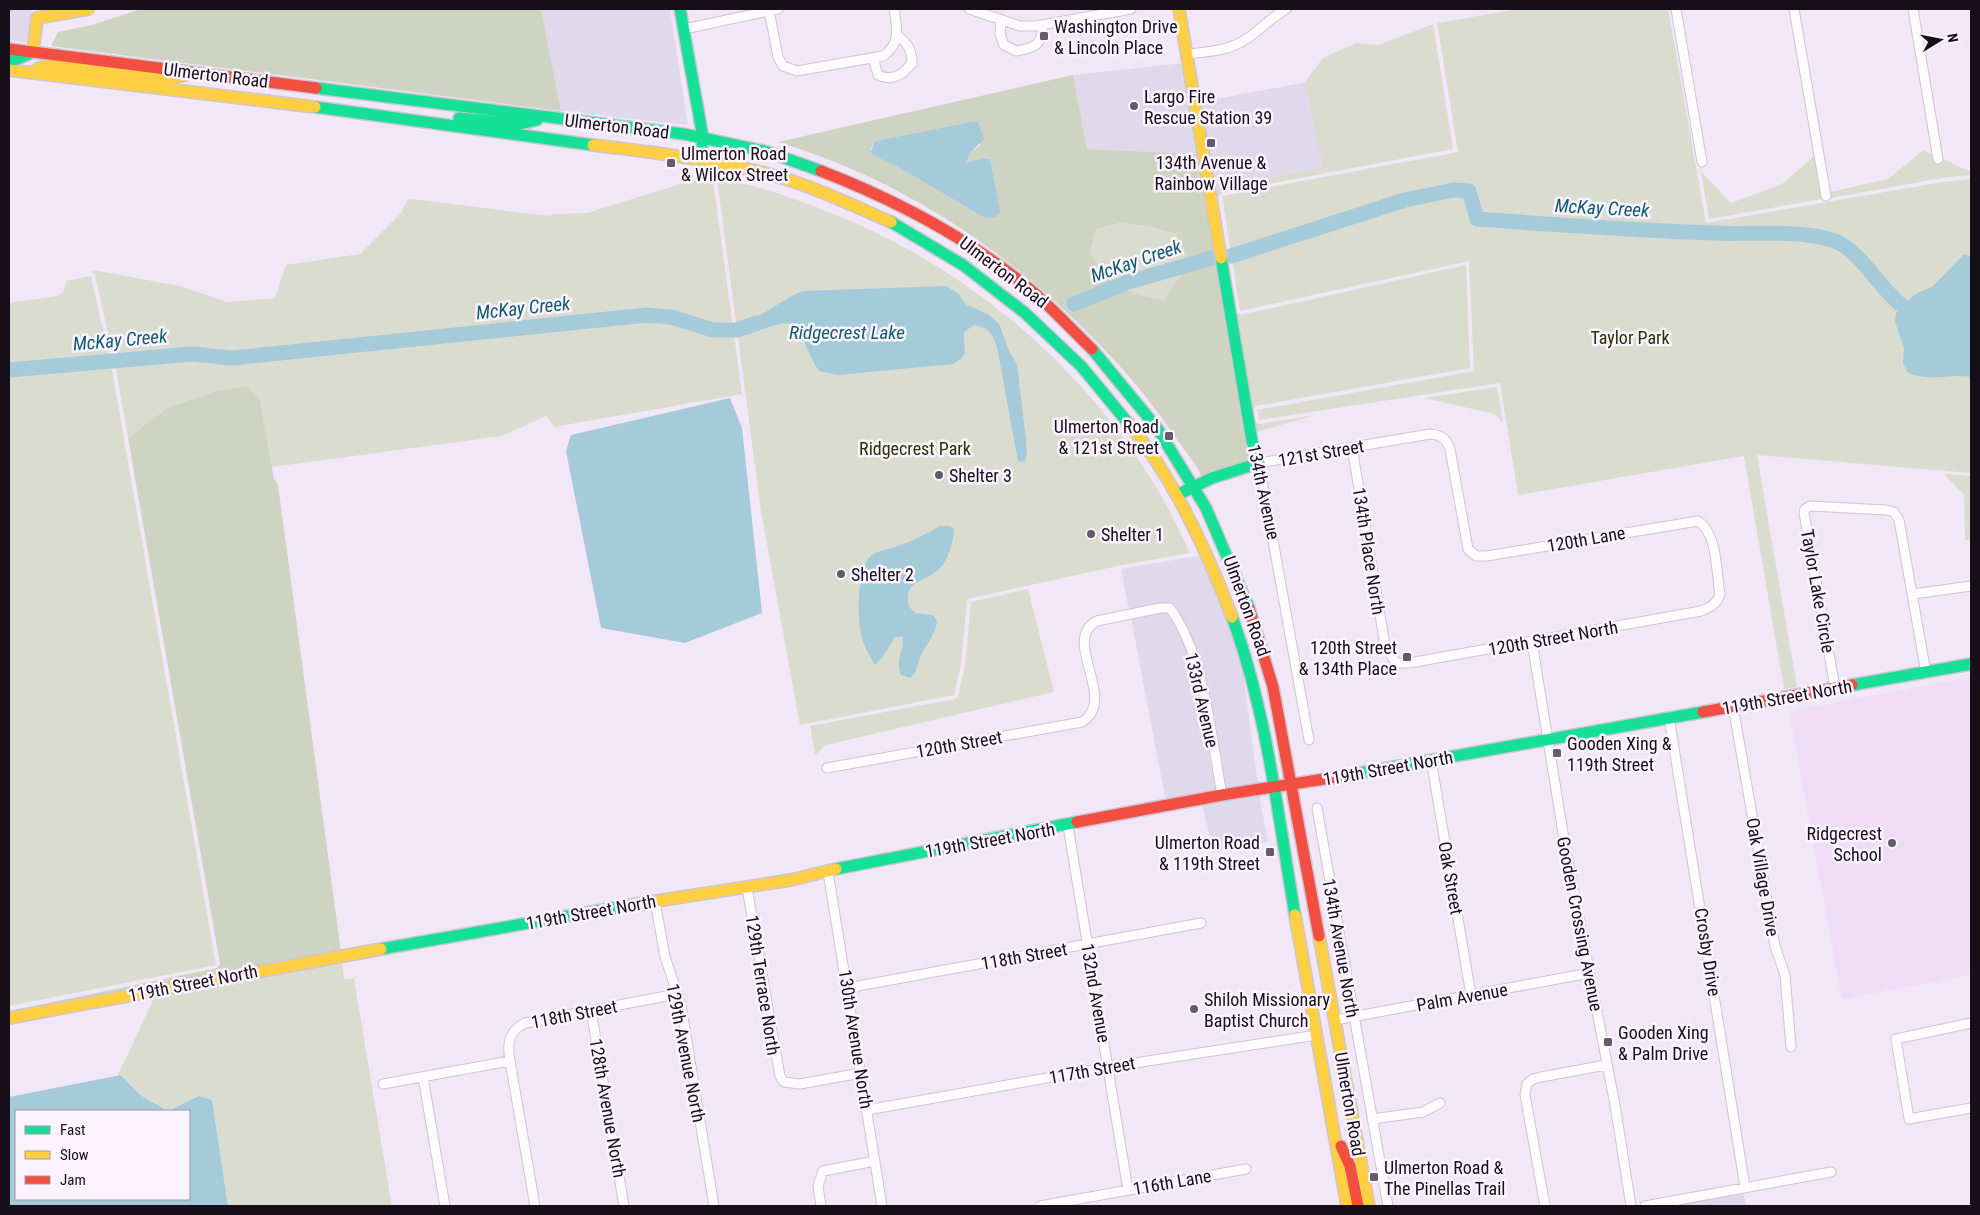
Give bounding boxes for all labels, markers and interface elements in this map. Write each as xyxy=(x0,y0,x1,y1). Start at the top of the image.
north arrow xyxy=(1915,15,1965,65)
place label: Washington Drive & Lincoln Place xyxy=(1054,16,1178,58)
marker: Washington Drive & Lincoln Place xyxy=(1038,30,1050,42)
text: N xyxy=(1944,32,1961,43)
street label: Ulmerton Road xyxy=(162,58,270,92)
place label: Largo Fire Rescue Station 39 xyxy=(1144,86,1272,128)
marker: Largo Fire Rescue Station 39 xyxy=(1128,100,1140,112)
street label: Ulmerton Road xyxy=(563,109,671,143)
marker: 134th Avenue & Rainbow Village xyxy=(1205,137,1217,149)
place label: Ulmerton Road & Wilcox Street xyxy=(681,143,788,185)
place label: 134th Avenue & Rainbow Village xyxy=(1154,152,1268,194)
marker: Ulmerton Road & Wilcox Street xyxy=(665,157,677,169)
water label: McKay Creek xyxy=(1554,194,1651,222)
street label: Ulmerton Road xyxy=(956,232,1052,312)
water label: McKay Creek xyxy=(1088,234,1185,287)
water label: McKay Creek xyxy=(475,292,572,324)
water label: Ridgecrest Lake xyxy=(789,321,905,344)
water label: McKay Creek xyxy=(72,324,169,356)
park label: Taylor Park xyxy=(1590,327,1670,348)
place label: Ulmerton Road & 121st Street xyxy=(1054,416,1159,458)
marker: Ulmerton Road & 121st Street xyxy=(1163,430,1175,442)
street label: 121st Street xyxy=(1277,435,1365,471)
park label: Ridgecrest Park xyxy=(859,438,971,459)
street label: 134th Avenue xyxy=(1244,443,1284,541)
place label: Shelter 3 xyxy=(949,465,1012,486)
marker: Shelter 3 xyxy=(933,469,945,481)
street label: 134th Place North xyxy=(1349,486,1389,616)
street label: 120th Lane xyxy=(1545,522,1627,556)
place label: Shelter 1 xyxy=(1101,524,1164,545)
street label: Taylor Lake Circle xyxy=(1797,527,1839,655)
marker: Shelter 1 xyxy=(1085,528,1097,540)
street label: Ulmerton Road xyxy=(1219,553,1275,659)
place label: Shelter 2 xyxy=(851,564,914,585)
marker: Shelter 2 xyxy=(835,568,847,580)
street label: 120th Street North xyxy=(1487,616,1619,660)
place label: 120th Street & 134th Place xyxy=(1299,637,1397,679)
street label: 133rd Avenue xyxy=(1181,650,1223,750)
marker: 120th Street & 134th Place xyxy=(1401,651,1413,663)
street label: 119th Street North xyxy=(1721,675,1853,719)
street label: 120th Street xyxy=(914,726,1004,762)
place label: Gooden Xing & 119th Street xyxy=(1567,733,1672,775)
street label: 119th Street North xyxy=(1322,746,1454,790)
marker: Gooden Xing & 119th Street xyxy=(1551,747,1563,759)
street label: Oak Village Drive xyxy=(1742,816,1784,938)
street label: 119th Street North xyxy=(924,818,1056,862)
place label: Ridgecrest School xyxy=(1806,823,1882,865)
place label: Ulmerton Road & 119th Street xyxy=(1155,832,1260,874)
street label: Gooden Crossing Avenue xyxy=(1553,835,1607,1013)
marker: Ridgecrest School xyxy=(1886,837,1898,849)
street label: Oak Street xyxy=(1434,840,1468,916)
marker: Ulmerton Road & 119th Street xyxy=(1264,846,1276,858)
street label: 134th Avenue North xyxy=(1318,877,1364,1019)
street label: 119th Street North xyxy=(525,890,657,934)
street label: Crosby Drive xyxy=(1691,906,1725,998)
street label: 129th Terrace North xyxy=(742,913,784,1057)
street label: 118th Street xyxy=(979,938,1069,974)
street label: 132nd Avenue xyxy=(1077,942,1115,1044)
street label: 119th Street North xyxy=(127,960,259,1006)
street label: 130th Avenue North xyxy=(835,968,877,1110)
street label: Palm Avenue xyxy=(1415,979,1509,1015)
street label: 129th Avenue North xyxy=(662,982,710,1124)
place label: Shiloh Missionary Baptist Church xyxy=(1204,989,1330,1031)
street label: 118th Street xyxy=(529,995,619,1033)
marker: Shiloh Missionary Baptist Church xyxy=(1188,1003,1200,1015)
place label: Gooden Xing & Palm Drive xyxy=(1618,1022,1709,1064)
marker: Gooden Xing & Palm Drive xyxy=(1602,1036,1614,1048)
street label: 128th Avenue North xyxy=(585,1037,631,1179)
street label: Ulmerton Road xyxy=(1331,1050,1369,1158)
street label: 117th Street xyxy=(1047,1052,1137,1088)
legend xyxy=(15,1110,190,1200)
text: Fast xyxy=(60,1121,85,1139)
text: Slow xyxy=(60,1146,89,1164)
place label: Ulmerton Road & The Pinellas Trail xyxy=(1384,1157,1506,1199)
street label: 116th Lane xyxy=(1131,1165,1213,1199)
text: Jam xyxy=(60,1171,86,1189)
marker: Ulmerton Road & The Pinellas Trail xyxy=(1368,1171,1380,1183)

